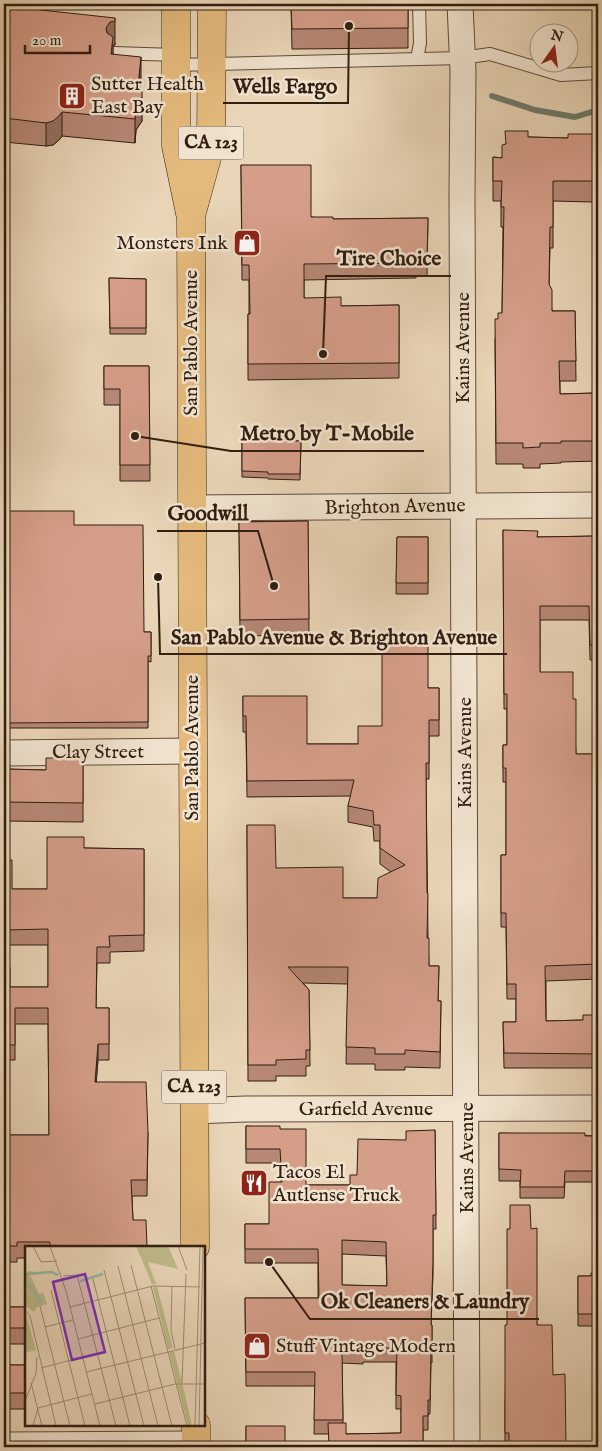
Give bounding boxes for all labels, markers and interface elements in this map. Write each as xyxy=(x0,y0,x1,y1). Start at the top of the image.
scale bar xyxy=(25,22,90,54)
north arrow xyxy=(530,22,580,72)
text: N xyxy=(548,26,565,47)
text: 20 m xyxy=(32,31,62,50)
callout: Wells Fargo xyxy=(223,67,348,103)
place label: Sutter Health East Bay xyxy=(91,72,204,120)
text: Wells Fargo xyxy=(232,74,338,101)
building icon: Sutter Health East Bay xyxy=(57,81,87,111)
road number: CA 123 xyxy=(178,126,244,160)
shop icon: Monsters Ink xyxy=(232,228,262,258)
place label: Monsters Ink xyxy=(116,231,228,256)
callout: Tire Choice xyxy=(326,240,451,276)
text: Tire Choice xyxy=(336,246,442,273)
street label: San Pablo Avenue xyxy=(179,270,204,416)
street label: Kains Avenue xyxy=(451,292,476,404)
callout: Metro by T-Mobile xyxy=(231,415,424,451)
text: Metro by T-Mobile xyxy=(240,421,414,448)
street label: Brighton Avenue xyxy=(324,493,466,521)
callout: Goodwill xyxy=(157,495,258,531)
text: Goodwill xyxy=(167,501,250,528)
callout: San Pablo Avenue & Brighton Avenue xyxy=(160,618,507,654)
text: San Pablo Avenue & Brighton Avenue xyxy=(171,625,498,652)
street label: San Pablo Avenue xyxy=(180,675,205,821)
street label: Kains Avenue xyxy=(453,697,478,809)
street label: Clay Street xyxy=(52,740,144,765)
road number: CA 123 xyxy=(162,1070,226,1104)
street label: Garfield Avenue xyxy=(299,1097,433,1122)
street label: Kains Avenue xyxy=(455,1102,480,1214)
place label: Tacos El Autlense Truck xyxy=(272,1160,400,1208)
restaurant icon: Tacos El Autlense Truck xyxy=(239,1168,269,1198)
inset map xyxy=(25,1246,205,1426)
callout: Ok Cleaners & Laundry xyxy=(310,1283,539,1319)
text: Ok Cleaners & Laundry xyxy=(321,1289,530,1316)
shop icon: Stuff Vintage Modern xyxy=(242,1331,272,1361)
place label: Stuff Vintage Modern xyxy=(276,1334,456,1359)

